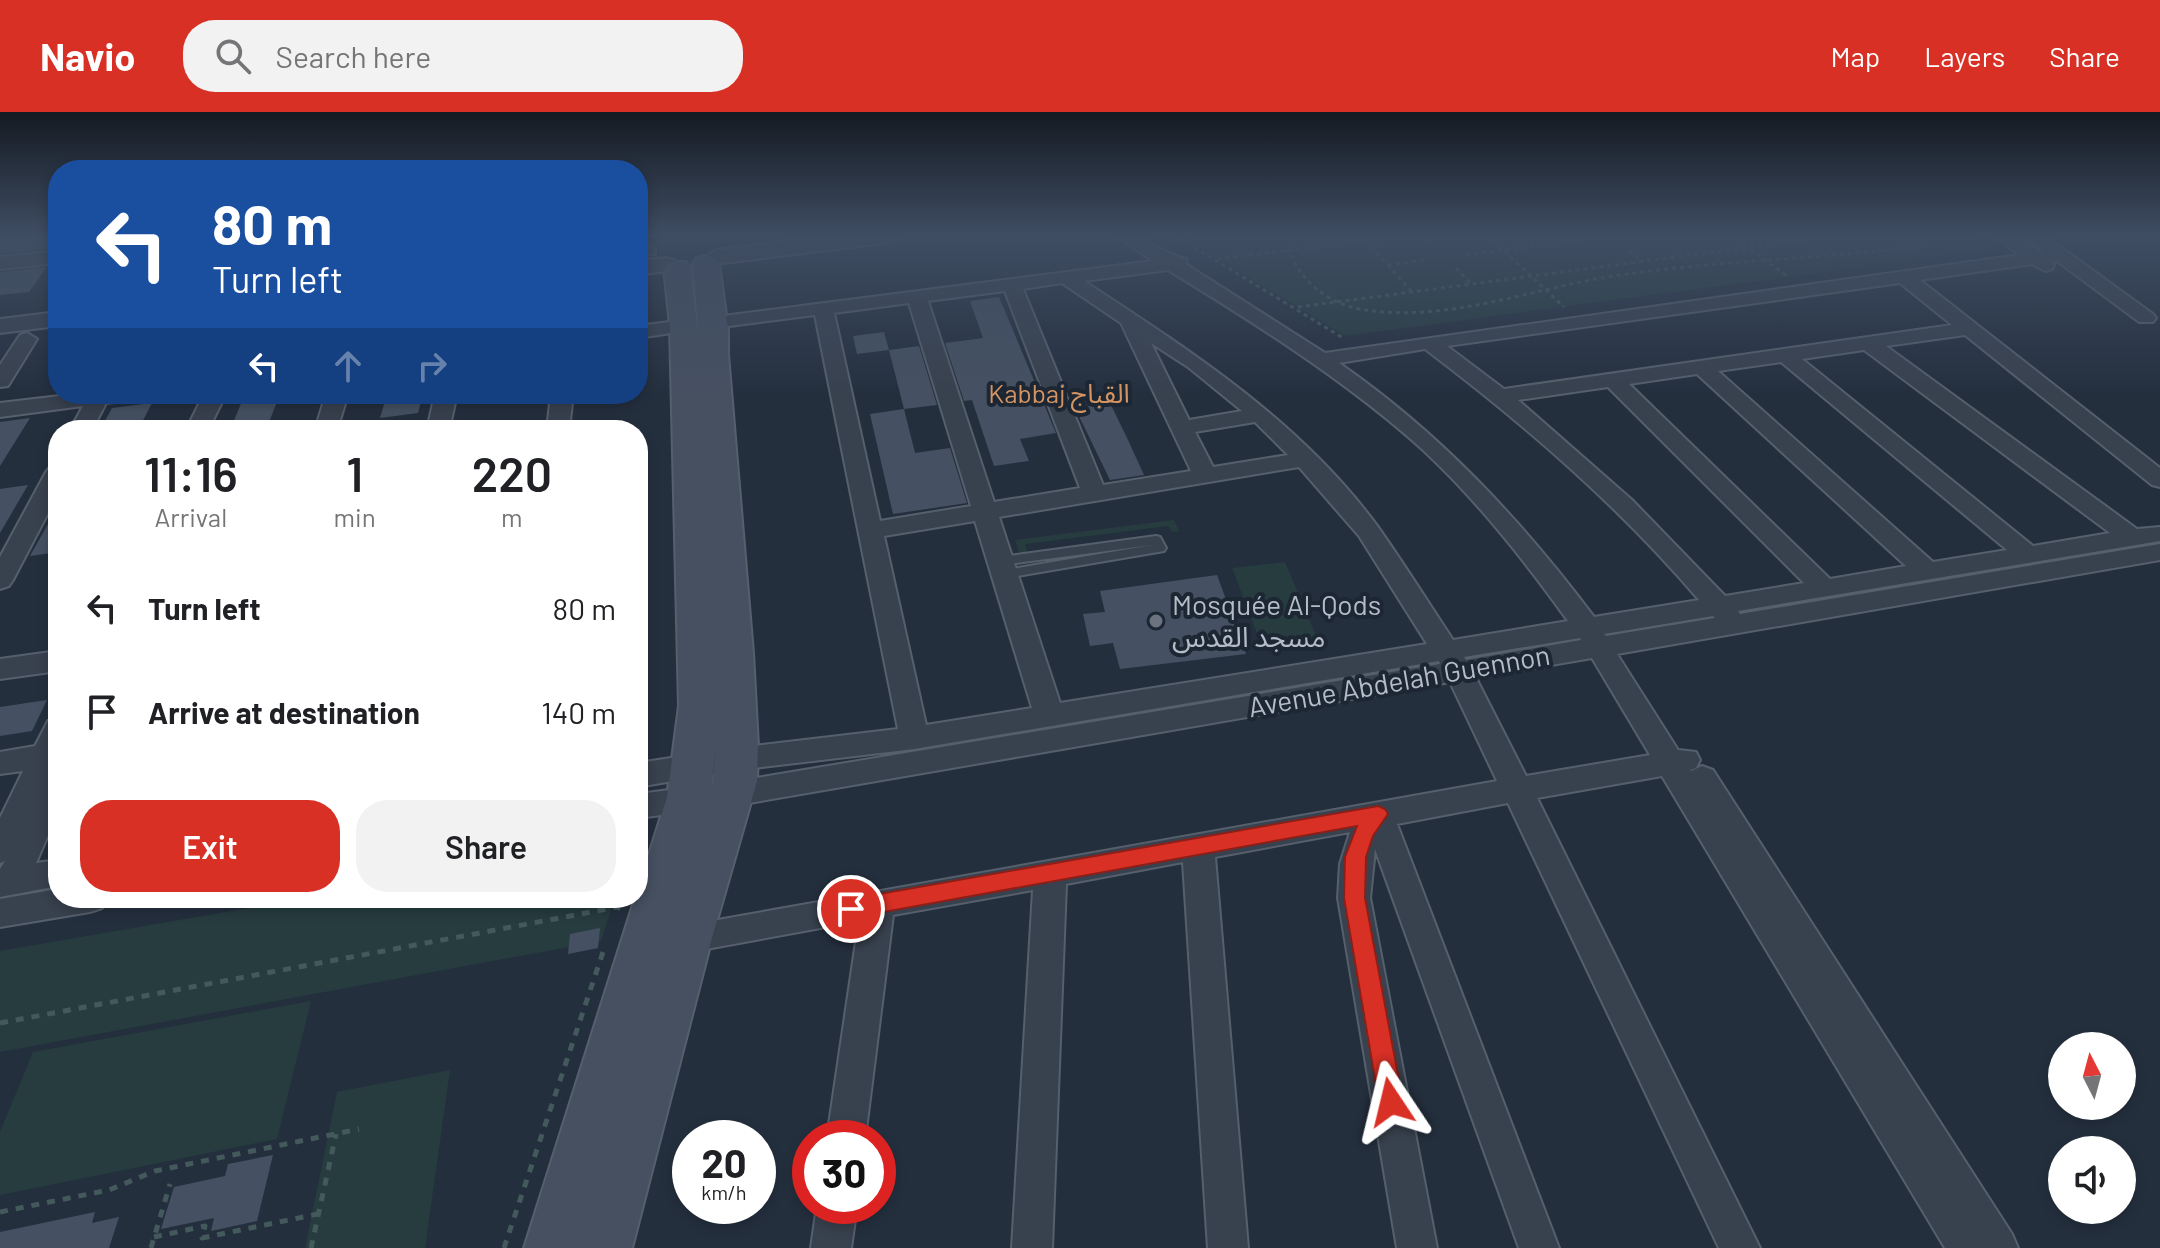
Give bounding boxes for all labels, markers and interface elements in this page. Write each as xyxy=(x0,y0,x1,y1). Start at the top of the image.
search box xyxy=(183,20,743,92)
text: Navio xyxy=(40,33,135,79)
icon: search xyxy=(211,34,255,78)
text: Search here xyxy=(275,38,431,74)
text: Map xyxy=(1830,39,1880,73)
text: Layers xyxy=(1924,39,2005,73)
text: Share xyxy=(2049,39,2120,73)
text: 80 m xyxy=(212,189,332,256)
icon: left xyxy=(80,192,184,296)
text: Turn left xyxy=(212,257,343,300)
icon: left xyxy=(242,344,286,388)
icon: ahead xyxy=(326,344,370,388)
icon: right xyxy=(410,344,454,388)
district label: Kabbaj القباج xyxy=(988,377,1130,413)
text: 11:16 xyxy=(144,444,238,502)
text: 1 xyxy=(346,444,363,502)
text: 220 xyxy=(472,444,552,502)
text: Arrival xyxy=(154,501,227,532)
text: min xyxy=(334,501,376,532)
text: m xyxy=(501,501,523,532)
icon: left xyxy=(80,586,124,630)
place label: Mosquée Al-Qods مسجد القدس xyxy=(1172,587,1381,654)
text: Turn left xyxy=(148,590,261,626)
text: 80 m xyxy=(553,590,616,626)
marker: Mosquée Al-Qods مسجد القدس xyxy=(1147,612,1165,630)
street label: Avenue Abdelah Guennon xyxy=(1245,637,1552,723)
icon: arrive xyxy=(80,690,124,734)
text: Arrive at destination xyxy=(148,694,420,730)
text: 140 m xyxy=(541,694,616,730)
button: Exit xyxy=(80,800,340,892)
button: Share xyxy=(356,800,616,892)
pin xyxy=(817,875,885,943)
icon: arrive xyxy=(829,887,873,931)
north arrow xyxy=(2048,1032,2136,1120)
map controls xyxy=(2048,1032,2136,1224)
position arrow xyxy=(1349,1060,1433,1144)
speed limit sign: 30 xyxy=(792,1120,896,1224)
button: sound xyxy=(2048,1136,2136,1224)
text: 20 xyxy=(701,1138,747,1186)
text: km/h xyxy=(701,1180,747,1204)

